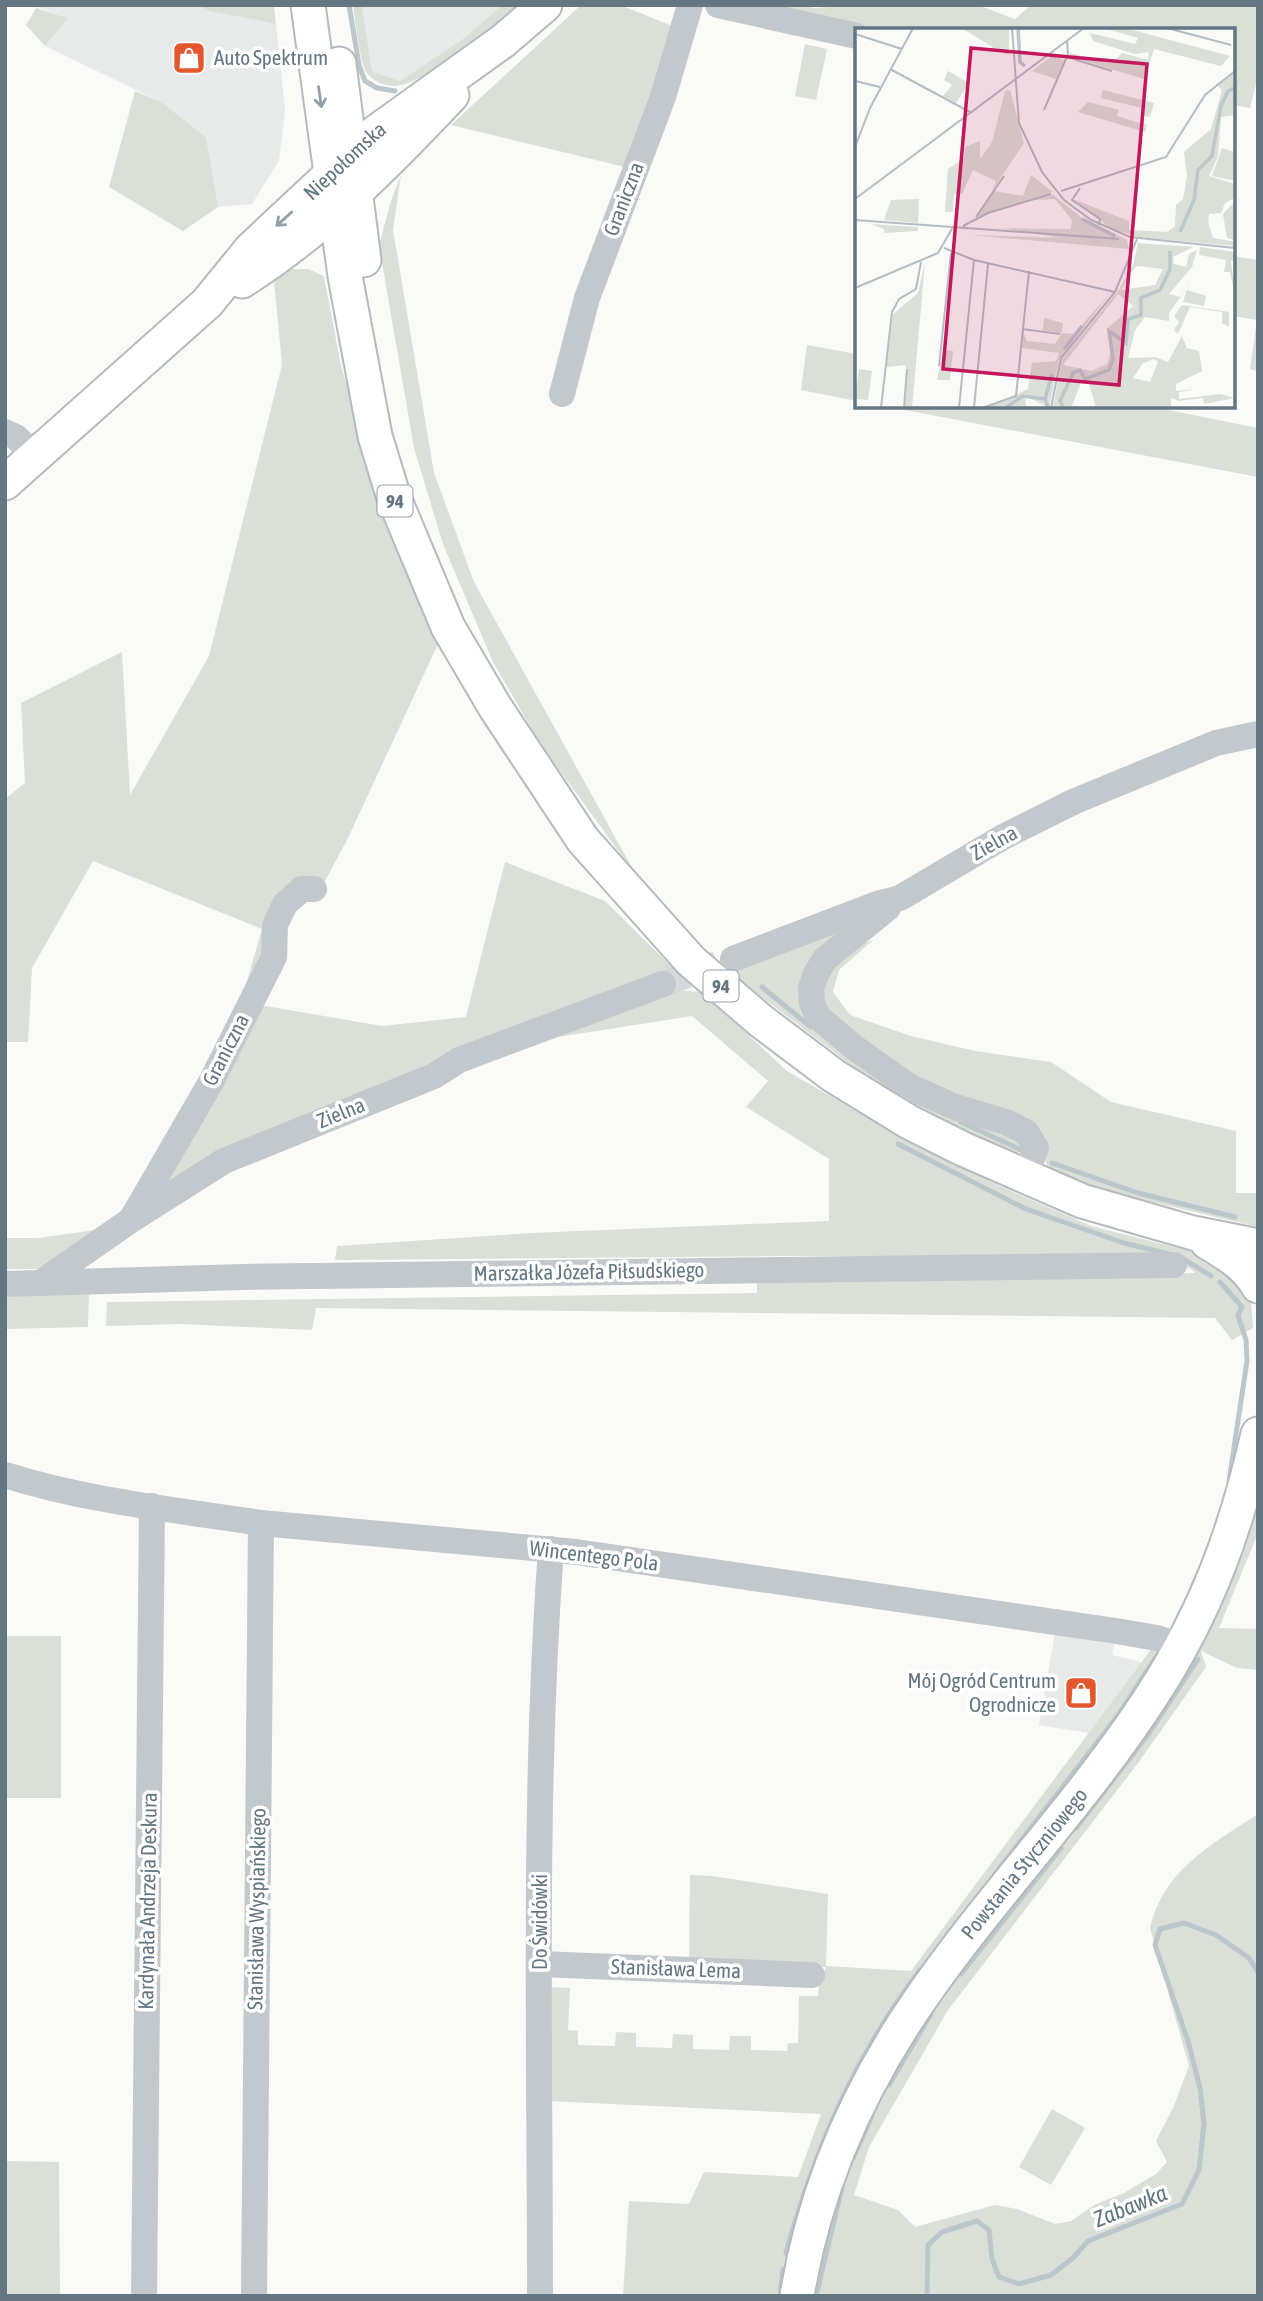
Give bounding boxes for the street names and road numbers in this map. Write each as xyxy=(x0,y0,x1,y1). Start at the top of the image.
street label: Niepołomska xyxy=(298,116,390,204)
street label: Graniczna xyxy=(598,158,648,239)
road number: 94 xyxy=(378,486,412,516)
street label: Zielna xyxy=(966,820,1021,865)
road number: 94 xyxy=(704,970,738,1002)
street label: Graniczna xyxy=(197,1010,253,1089)
street label: Zielna xyxy=(313,1092,368,1132)
street label: Marszałka Józefa Piłsudskiego xyxy=(474,1257,704,1285)
street label: Wincentego Pola xyxy=(528,1535,660,1575)
street label: Powstania Styczniowego xyxy=(956,1783,1092,1944)
street label: Kardynała Andrzeja Deskura xyxy=(133,1792,161,2010)
street label: Stanisława Wyspiańskiego xyxy=(242,1808,270,2010)
street label: Do Świdówki xyxy=(527,1874,551,1970)
street label: Stanisława Lema xyxy=(611,1954,741,1982)

